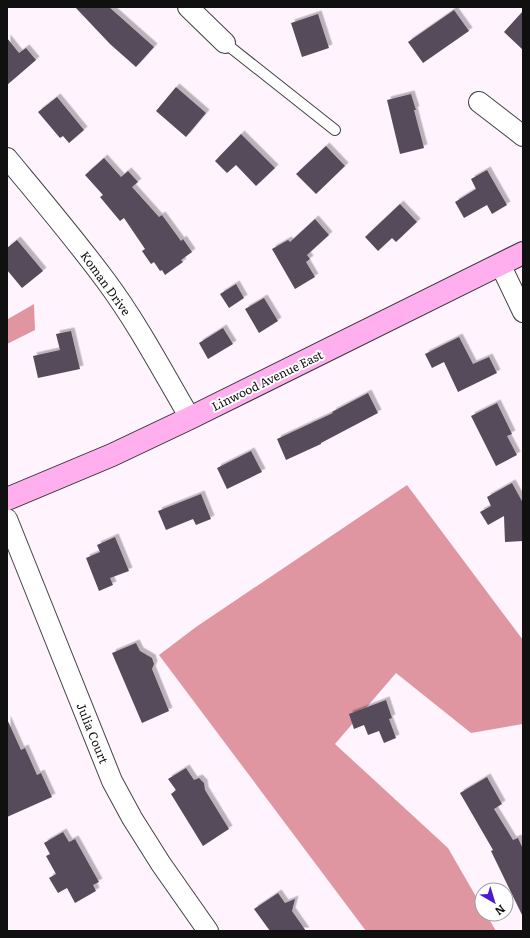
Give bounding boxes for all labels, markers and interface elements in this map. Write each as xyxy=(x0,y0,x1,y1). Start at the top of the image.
street label: Koman Drive xyxy=(77,247,135,319)
street label: Linwood Avenue East xyxy=(208,345,326,415)
street label: Julia Court xyxy=(73,700,113,766)
north arrow xyxy=(474,882,514,922)
text: N xyxy=(492,902,509,920)

